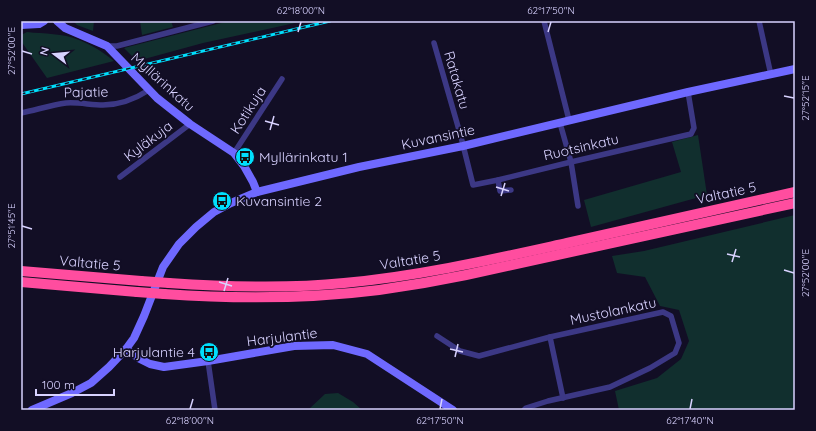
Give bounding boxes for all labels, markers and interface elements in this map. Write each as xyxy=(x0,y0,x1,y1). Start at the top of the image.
text: 62°18'00"N xyxy=(277,4,325,17)
text: 62°17'50"N xyxy=(527,4,575,17)
text: 27°52'00"E xyxy=(5,27,18,75)
north arrow xyxy=(34,34,74,74)
text: N xyxy=(37,45,52,57)
street label: Myllärinkatu xyxy=(127,49,199,115)
street label: Ratakatu xyxy=(440,49,474,111)
text: 27°52'15"E xyxy=(799,75,812,121)
street label: Pajatie xyxy=(64,83,109,101)
street label: Kotikuja xyxy=(226,83,270,137)
street label: Kyläkuja xyxy=(120,117,176,165)
street label: Kuvansintie xyxy=(400,120,476,154)
street label: Ruotsinkatu xyxy=(541,130,621,164)
bus stop icon: Myllärinkatu 1 xyxy=(234,146,256,168)
place label: Myllärinkatu 1 xyxy=(259,148,348,166)
street label: Valtatie 5 xyxy=(694,178,758,208)
bus stop icon: Kuvansintie 2 xyxy=(211,190,233,212)
place label: Kuvansintie 2 xyxy=(236,192,322,210)
text: 27°51'45"E xyxy=(5,203,18,249)
street label: Valtatie 5 xyxy=(378,246,442,274)
text: 27°52'00"E xyxy=(799,249,812,297)
street label: Valtatie 5 xyxy=(59,251,121,275)
street label: Mustolankatu xyxy=(568,293,658,329)
street label: Harjulantie xyxy=(246,324,318,350)
bus stop icon: Harjulantie 4 xyxy=(198,341,220,363)
place label: Harjulantie 4 xyxy=(113,343,195,361)
scale bar xyxy=(36,371,114,397)
text: 100 m xyxy=(42,377,75,392)
text: 62°18'00"N xyxy=(166,414,214,427)
text: 62°17'50"N xyxy=(416,414,464,427)
text: 62°17'40"N xyxy=(666,414,714,427)

